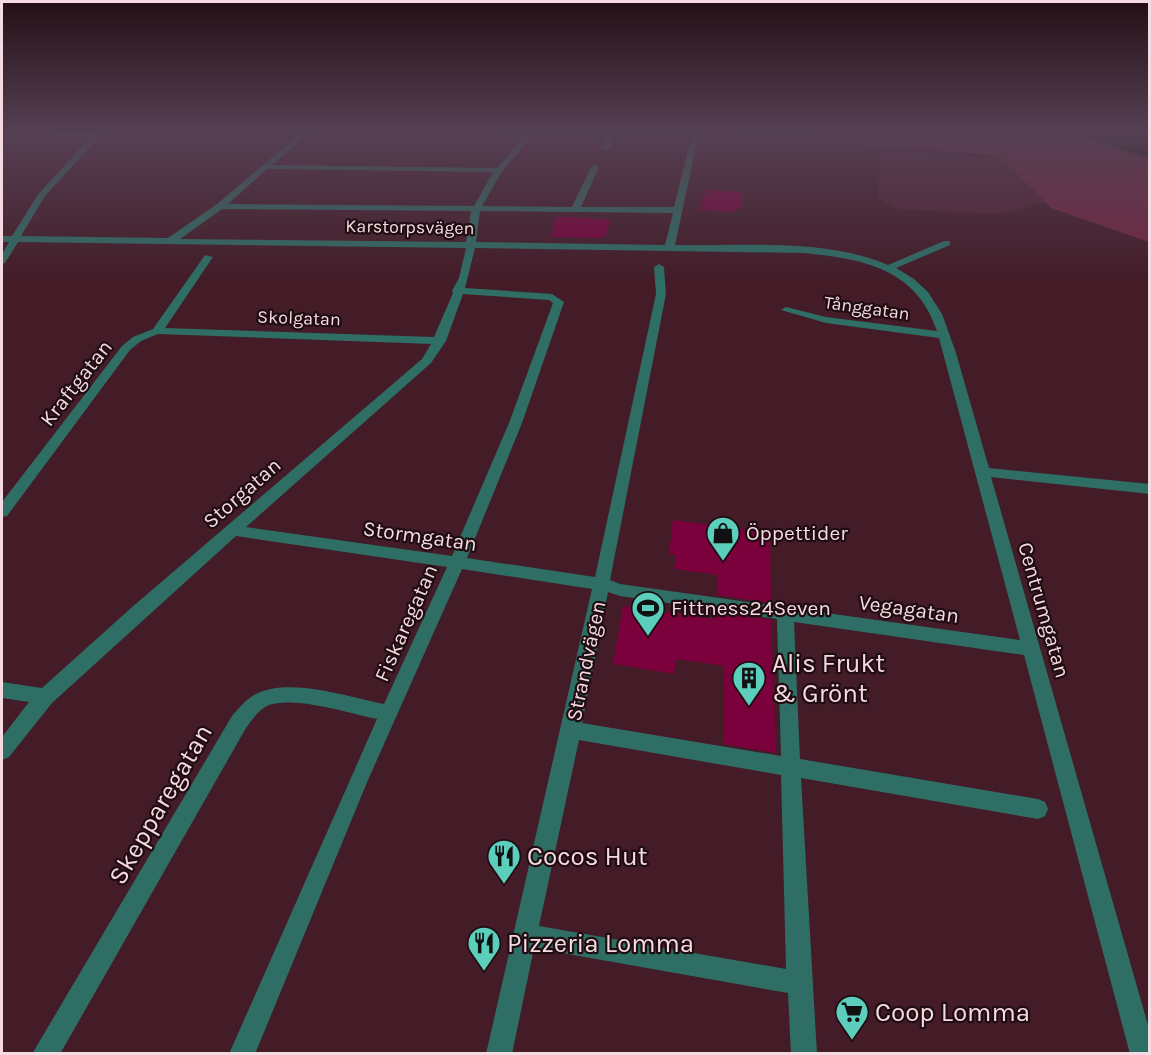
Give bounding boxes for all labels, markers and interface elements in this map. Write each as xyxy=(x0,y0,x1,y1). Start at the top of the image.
street label: Karstorpsvägen xyxy=(345,215,475,239)
street label: Tånggatan xyxy=(823,291,911,325)
street label: Skolgatan xyxy=(257,306,341,330)
street label: Kraftgatan xyxy=(35,335,117,431)
street label: Storgatan xyxy=(198,453,286,533)
shop icon: Öppettider xyxy=(705,515,741,562)
street label: Stormgatan xyxy=(361,516,479,556)
place label: Öppettider xyxy=(746,521,848,545)
street label: Centrumgatan xyxy=(1013,540,1075,680)
street label: Fiskaregatan xyxy=(369,561,443,685)
sports icon: Fittness24Seven xyxy=(630,590,666,637)
street label: Vegagatan xyxy=(857,590,961,628)
place label: Fittness24Seven xyxy=(671,596,831,620)
street label: Strandvägen xyxy=(562,599,610,723)
place label: Alis Frukt & Grönt xyxy=(772,648,885,709)
building icon: Alis Frukt & Grönt xyxy=(731,660,767,707)
street label: Skepparegatan xyxy=(102,719,219,890)
restaurant icon: Cocos Hut xyxy=(486,838,522,885)
place label: Cocos Hut xyxy=(527,841,648,872)
restaurant icon: Pizzeria Lomma xyxy=(466,925,502,972)
place label: Pizzeria Lomma xyxy=(507,928,694,959)
supermarket icon: Coop Lomma xyxy=(834,994,870,1041)
place label: Coop Lomma xyxy=(875,997,1030,1028)

